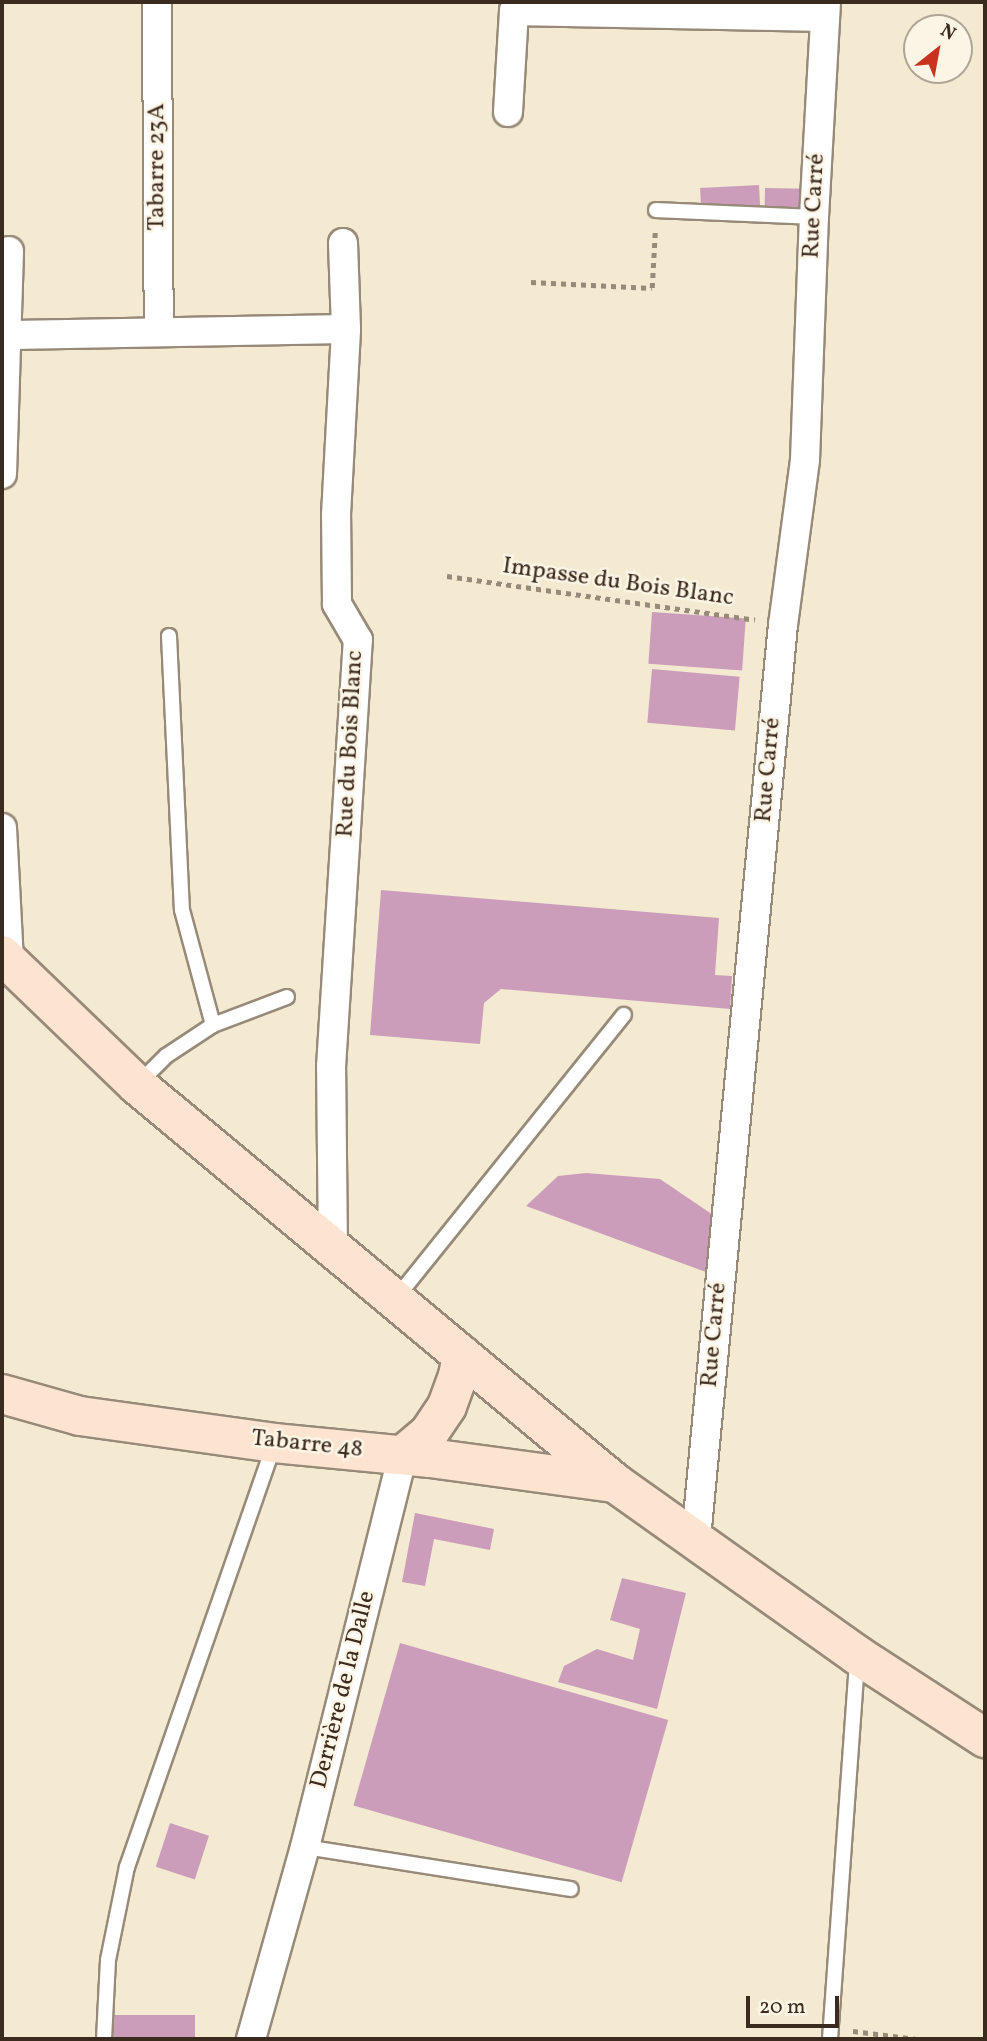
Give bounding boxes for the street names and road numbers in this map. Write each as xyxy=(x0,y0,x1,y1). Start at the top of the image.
street label: Tabarre 23A xyxy=(144,103,172,231)
street label: Rue Carré xyxy=(798,153,832,259)
street label: Impasse du Bois Blanc xyxy=(501,553,735,613)
street label: Rue du Bois Blanc xyxy=(332,650,370,838)
street label: Rue Carré xyxy=(750,716,788,824)
street label: Rue Carré xyxy=(696,1281,734,1389)
street label: Tabarre 48 xyxy=(250,1425,364,1465)
street label: Derrière de la Dalle xyxy=(306,1588,382,1792)

